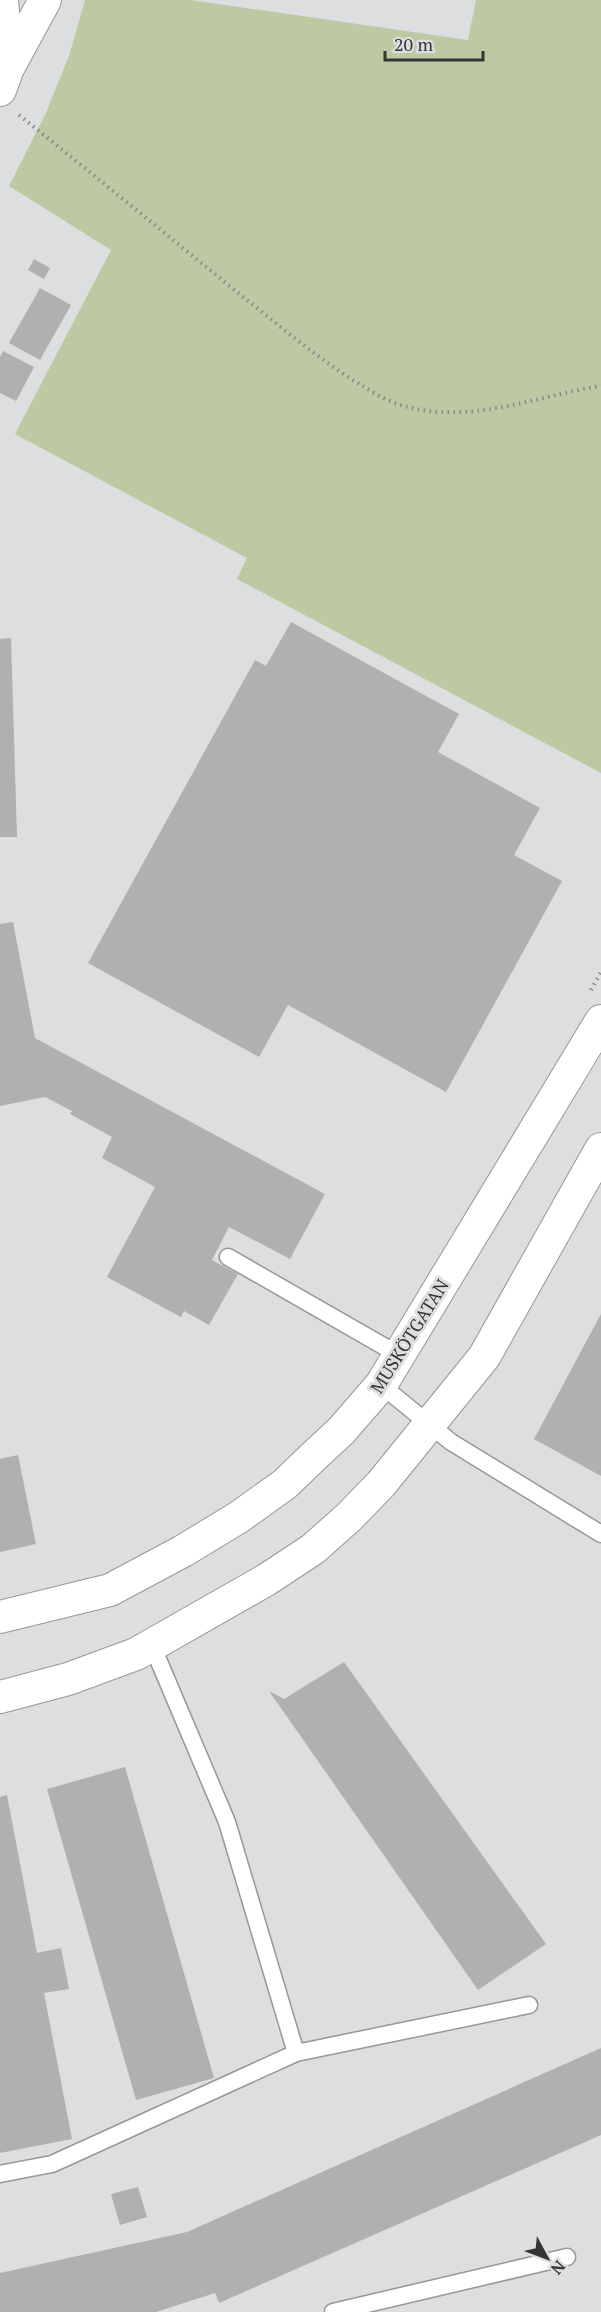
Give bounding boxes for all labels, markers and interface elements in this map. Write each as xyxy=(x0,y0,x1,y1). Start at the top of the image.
scale bar xyxy=(385,24,482,62)
text: 20 m xyxy=(394,32,434,56)
street label: MUSKÖTGATAN xyxy=(364,1274,454,1398)
north arrow xyxy=(517,2228,577,2288)
text: N xyxy=(546,2256,571,2280)

